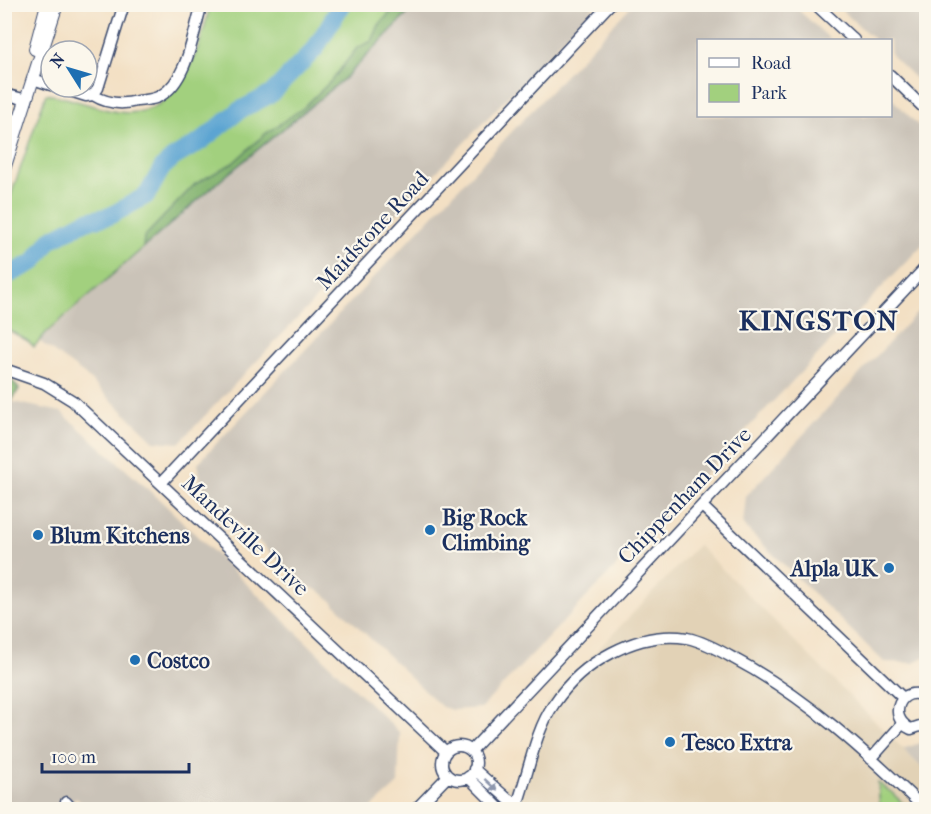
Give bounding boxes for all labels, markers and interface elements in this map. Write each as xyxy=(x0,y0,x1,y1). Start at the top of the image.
north arrow xyxy=(39,39,99,99)
legend xyxy=(697,39,892,117)
text: N xyxy=(46,49,69,71)
text: Road xyxy=(751,53,791,74)
text: Park xyxy=(751,83,788,104)
street label: Maidstone Road xyxy=(311,165,435,295)
district label: KINGSTON xyxy=(739,304,899,337)
street label: Chippenham Drive xyxy=(613,422,757,570)
street label: Mandeville Drive xyxy=(176,470,314,601)
place label: Big Rock Climbing xyxy=(442,505,531,556)
place label: Blum Kitchens xyxy=(50,523,190,549)
marker: Big Rock Climbing xyxy=(423,523,437,537)
marker: Blum Kitchens xyxy=(31,528,45,542)
place label: Alpla UK xyxy=(789,556,879,582)
marker: Alpla UK xyxy=(882,561,896,575)
place label: Costco xyxy=(147,648,210,674)
marker: Costco xyxy=(128,653,142,667)
place label: Tesco Extra xyxy=(681,730,793,756)
marker: Tesco Extra xyxy=(663,735,677,749)
scale bar xyxy=(42,736,189,774)
text: 100 m xyxy=(51,747,96,768)
one-way arrow xyxy=(484,778,499,792)

